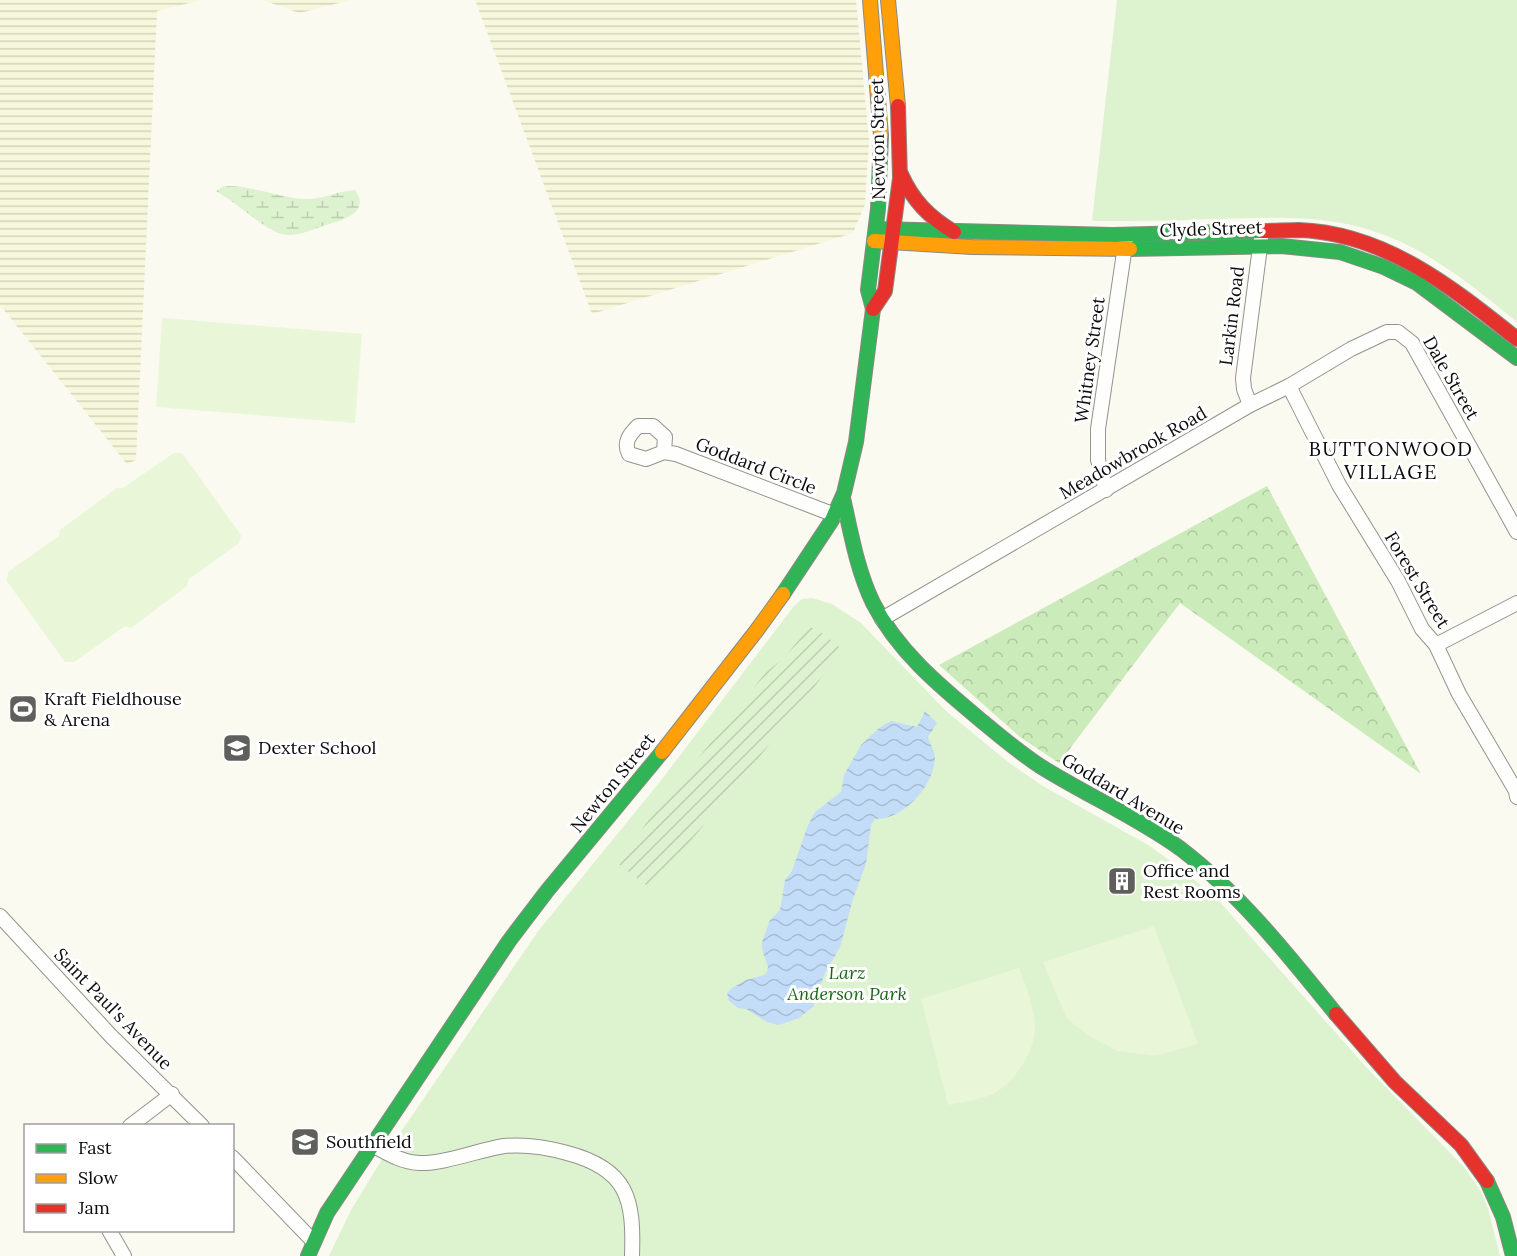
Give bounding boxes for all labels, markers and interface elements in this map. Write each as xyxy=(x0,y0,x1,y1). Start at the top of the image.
street label: Newton Street xyxy=(865,78,890,200)
street label: Clyde Street xyxy=(1159,215,1263,242)
street label: Larkin Road xyxy=(1214,265,1249,367)
street label: Whitney Street xyxy=(1069,295,1110,425)
street label: Dale Street xyxy=(1418,332,1485,424)
street label: Meadowbrook Road xyxy=(1055,401,1211,504)
street label: Goddard Circle xyxy=(692,432,820,499)
district label: BUTTONWOOD VILLAGE xyxy=(1309,436,1473,484)
street label: Forest Street xyxy=(1380,527,1455,632)
place label: Kraft Fieldhouse & Arena xyxy=(44,687,182,731)
sports icon: Kraft Fieldhouse & Arena xyxy=(7,693,39,725)
street label: Newton Street xyxy=(565,728,660,837)
school or university icon: Dexter School xyxy=(221,732,253,764)
place label: Dexter School xyxy=(258,736,376,759)
street label: Goddard Avenue xyxy=(1058,748,1189,839)
place label: Office and Rest Rooms xyxy=(1143,859,1241,903)
building icon: Office and Rest Rooms xyxy=(1106,865,1138,897)
street label: Saint Paul's Avenue xyxy=(49,943,178,1075)
park label: Larz Anderson Park xyxy=(786,961,907,1005)
legend xyxy=(24,1124,234,1232)
school or university icon: Southfield xyxy=(289,1126,321,1158)
place label: Southfield xyxy=(326,1130,412,1153)
text: Fast xyxy=(78,1136,112,1159)
text: Slow xyxy=(78,1166,118,1189)
text: Jam xyxy=(77,1196,110,1219)

